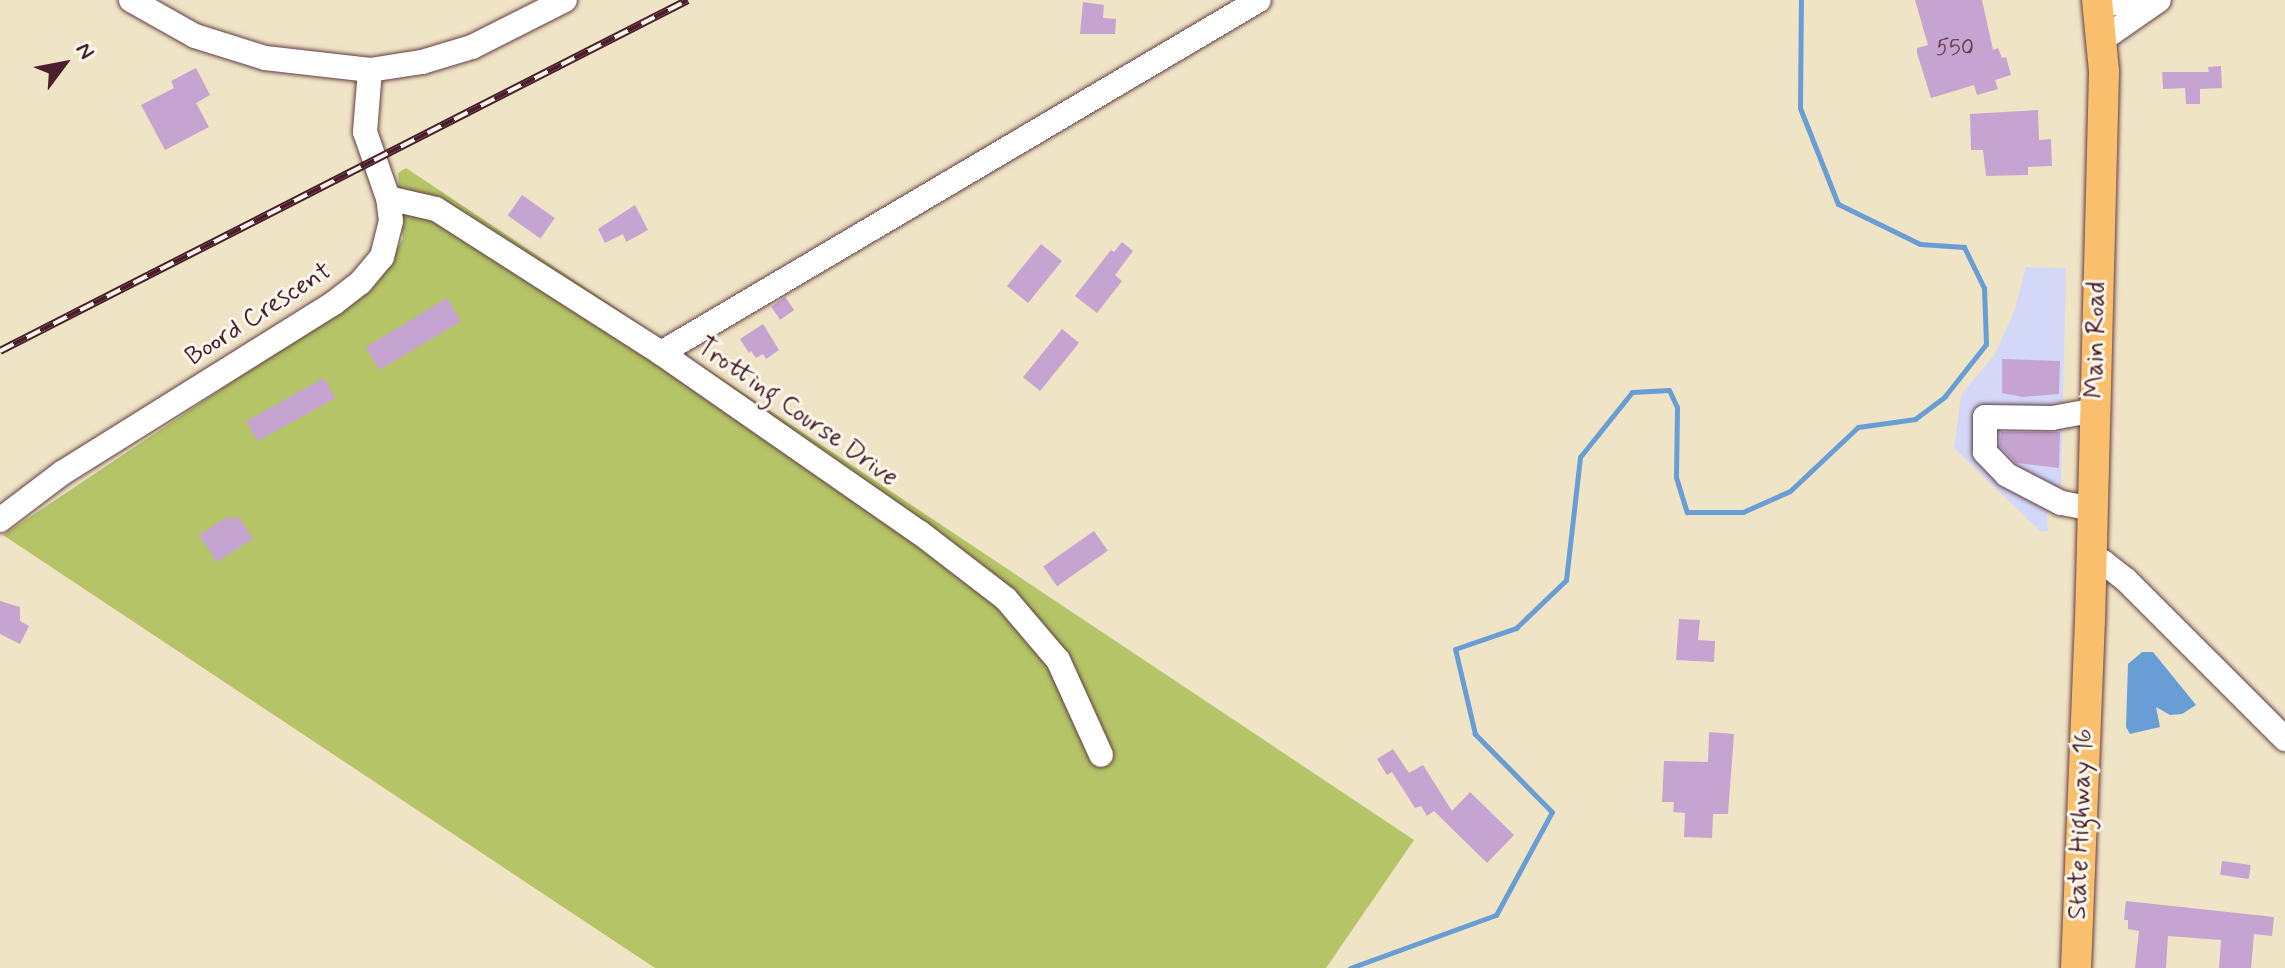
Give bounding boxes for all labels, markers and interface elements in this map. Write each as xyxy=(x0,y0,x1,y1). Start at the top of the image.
north arrow xyxy=(24,24,104,104)
house number: 550 xyxy=(1936,36,1974,62)
text: N xyxy=(69,38,100,65)
street label: Boord Crescent xyxy=(180,256,338,374)
street label: Main Road xyxy=(2080,282,2114,398)
street label: Trotting Course Drive xyxy=(691,332,903,494)
street label: State Highway 16 xyxy=(2063,728,2101,920)

